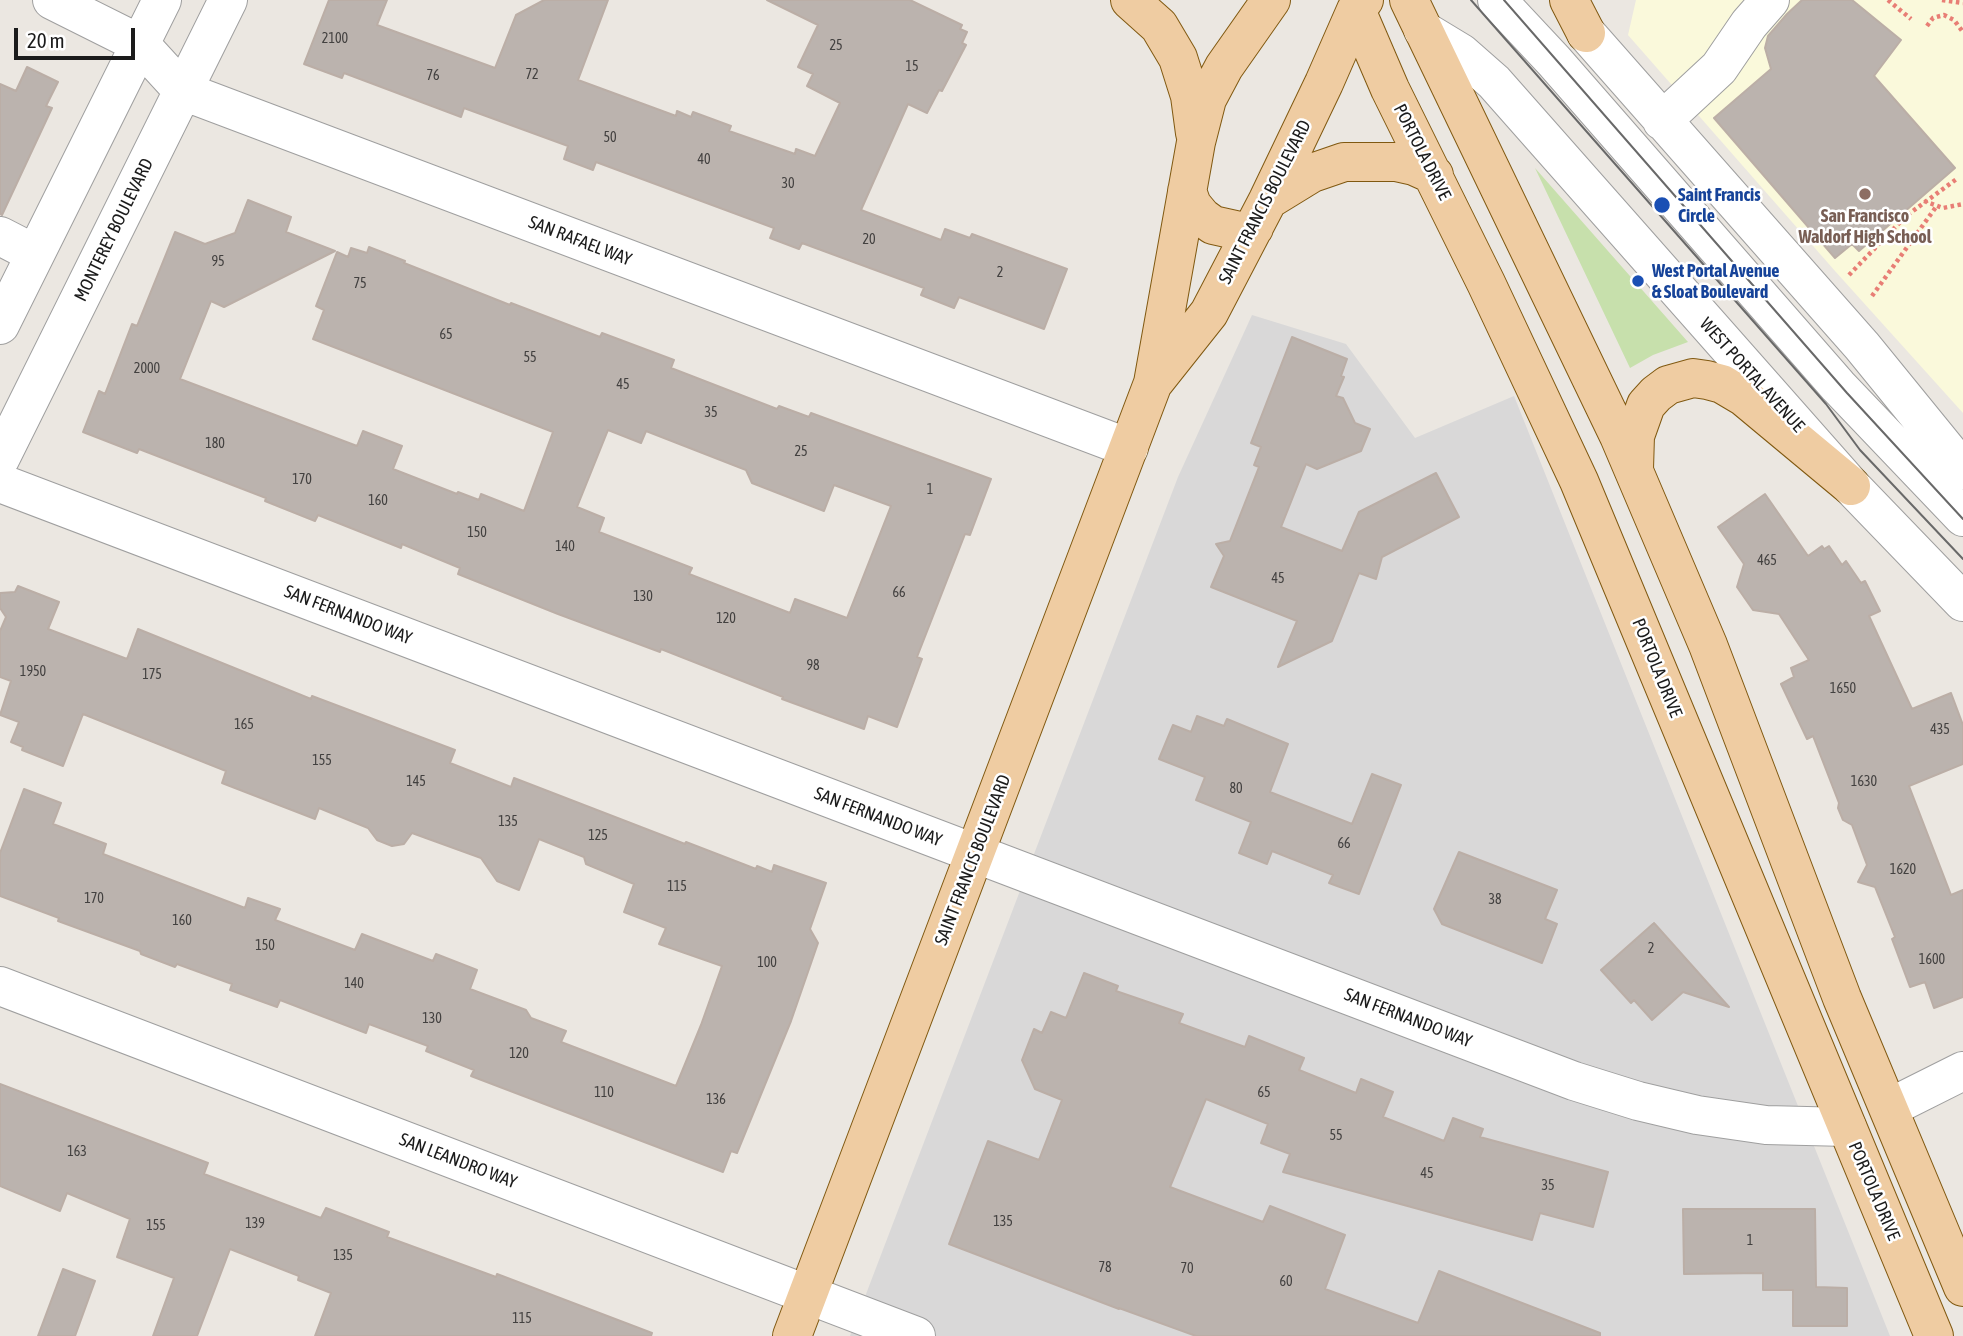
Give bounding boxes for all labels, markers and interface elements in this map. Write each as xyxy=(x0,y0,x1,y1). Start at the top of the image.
scale bar xyxy=(18,14,138,58)
text: 20 m xyxy=(27,28,65,52)
house number: 2100 xyxy=(322,31,348,47)
house number: 25 xyxy=(829,38,843,54)
house number: 15 xyxy=(905,59,919,75)
house number: 72 xyxy=(525,67,539,83)
house number: 76 xyxy=(426,68,440,84)
street label: PORTOLA DRIVE xyxy=(1389,100,1455,204)
street label: SAINT FRANCIS BOULEVARD xyxy=(1214,116,1316,288)
house number: 50 xyxy=(603,130,617,146)
house number: 40 xyxy=(697,152,711,168)
street label: MONTEREY BOULEVARD xyxy=(70,155,158,305)
house number: 30 xyxy=(781,176,795,192)
place label: Saint Francis Circle xyxy=(1678,184,1761,227)
marker: San Francisco Waldorf High School xyxy=(1857,186,1873,202)
marker: Saint Francis Circle xyxy=(1652,195,1672,215)
place label: San Francisco Waldorf High School xyxy=(1798,205,1932,248)
street label: SAN RAFAEL WAY xyxy=(525,211,635,271)
house number: 20 xyxy=(862,232,876,248)
house number: 95 xyxy=(211,254,225,270)
place label: West Portal Avenue & Sloat Boulevard xyxy=(1652,260,1780,302)
house number: 2 xyxy=(997,265,1003,281)
marker: West Portal Avenue & Sloat Boulevard xyxy=(1630,273,1646,289)
house number: 75 xyxy=(353,276,367,292)
street label: WEST PORTAL AVENUE xyxy=(1695,313,1809,437)
house number: 65 xyxy=(439,327,453,343)
house number: 55 xyxy=(523,350,537,366)
house number: 2000 xyxy=(134,361,160,377)
house number: 45 xyxy=(616,377,630,393)
house number: 35 xyxy=(704,405,718,421)
house number: 180 xyxy=(205,436,225,452)
house number: 25 xyxy=(794,444,808,460)
house number: 170 xyxy=(292,472,312,488)
house number: 1 xyxy=(927,482,933,498)
house number: 160 xyxy=(368,493,388,509)
house number: 150 xyxy=(467,525,487,541)
house number: 140 xyxy=(555,539,575,555)
house number: 465 xyxy=(1757,553,1777,569)
house number: 45 xyxy=(1271,571,1285,587)
street label: SAN FERNANDO WAY xyxy=(281,581,415,649)
house number: 66 xyxy=(892,585,906,601)
house number: 130 xyxy=(633,589,653,605)
house number: 120 xyxy=(716,611,736,627)
street label: PORTOLA DRIVE xyxy=(1627,615,1687,721)
house number: 98 xyxy=(806,658,820,674)
house number: 1950 xyxy=(20,664,46,680)
house number: 175 xyxy=(142,667,162,683)
house number: 1650 xyxy=(1830,681,1856,697)
house number: 165 xyxy=(234,717,254,733)
house number: 435 xyxy=(1930,722,1950,738)
house number: 155 xyxy=(312,753,332,769)
street label: SAINT FRANCIS BOULEVARD xyxy=(930,772,1016,948)
house number: 145 xyxy=(406,774,426,790)
house number: 1630 xyxy=(1851,774,1877,790)
house number: 80 xyxy=(1229,781,1243,797)
street label: SAN FERNANDO WAY xyxy=(811,783,945,851)
house number: 135 xyxy=(498,814,518,830)
house number: 125 xyxy=(588,828,608,844)
house number: 66 xyxy=(1337,836,1351,852)
house number: 1620 xyxy=(1890,862,1916,878)
house number: 115 xyxy=(667,879,687,895)
house number: 170 xyxy=(84,891,104,907)
house number: 38 xyxy=(1488,892,1502,908)
house number: 160 xyxy=(172,913,192,929)
house number: 150 xyxy=(255,938,275,954)
house number: 2 xyxy=(1648,941,1654,957)
house number: 1600 xyxy=(1919,952,1945,968)
house number: 100 xyxy=(757,955,777,971)
house number: 140 xyxy=(344,976,364,992)
street label: SAN FERNANDO WAY xyxy=(1341,984,1475,1052)
house number: 130 xyxy=(422,1011,442,1027)
house number: 120 xyxy=(509,1046,529,1062)
house number: 110 xyxy=(594,1085,614,1101)
house number: 65 xyxy=(1257,1085,1271,1101)
house number: 136 xyxy=(706,1092,726,1108)
house number: 55 xyxy=(1329,1128,1343,1144)
street label: SAN LEANDRO WAY xyxy=(396,1129,520,1193)
street label: PORTOLA DRIVE xyxy=(1844,1139,1904,1243)
house number: 163 xyxy=(67,1144,87,1160)
house number: 45 xyxy=(1420,1166,1434,1182)
house number: 35 xyxy=(1541,1178,1555,1194)
house number: 135 xyxy=(993,1214,1013,1230)
house number: 139 xyxy=(245,1216,265,1232)
house number: 155 xyxy=(146,1218,166,1234)
house number: 1 xyxy=(1747,1233,1753,1249)
house number: 135 xyxy=(333,1248,353,1264)
house number: 78 xyxy=(1098,1260,1112,1276)
house number: 70 xyxy=(1180,1261,1194,1277)
house number: 60 xyxy=(1279,1274,1293,1290)
house number: 115 xyxy=(512,1311,532,1327)

